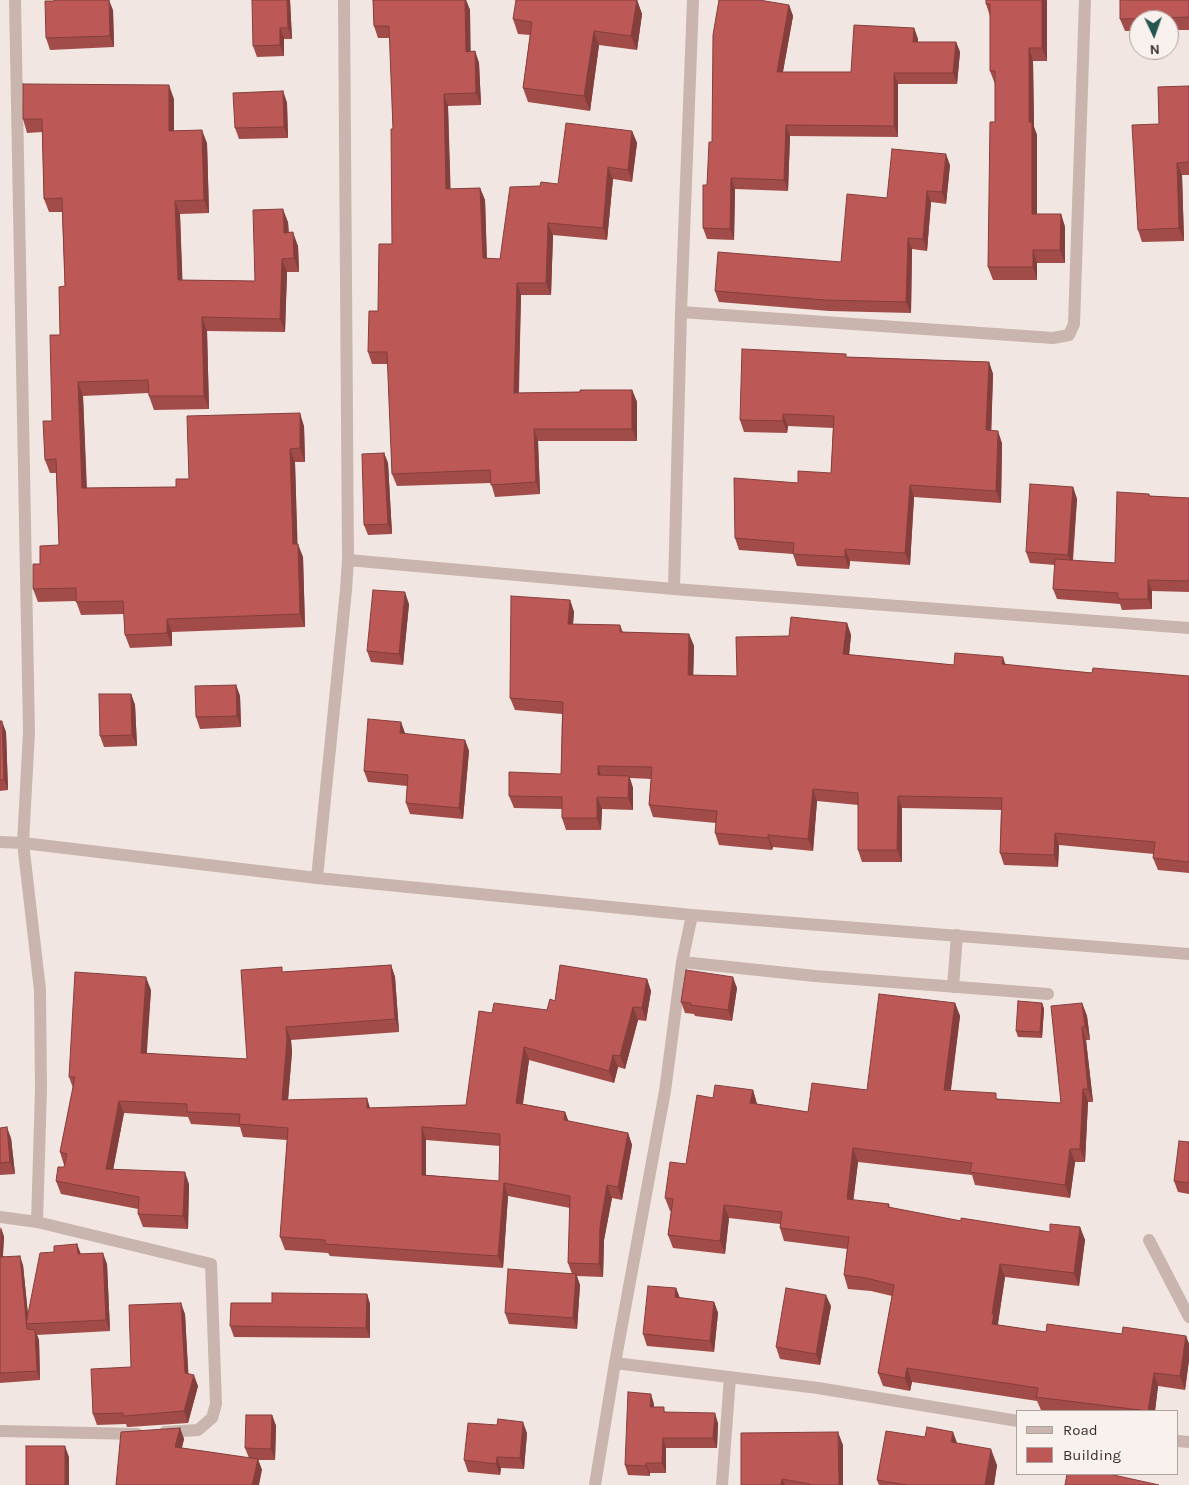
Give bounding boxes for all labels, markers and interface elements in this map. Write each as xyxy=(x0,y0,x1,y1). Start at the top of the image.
north arrow xyxy=(1129,10,1179,60)
text: N xyxy=(1149,41,1160,58)
legend xyxy=(1016,1410,1179,1475)
text: Road xyxy=(1063,1421,1098,1439)
text: Building xyxy=(1063,1446,1121,1464)

